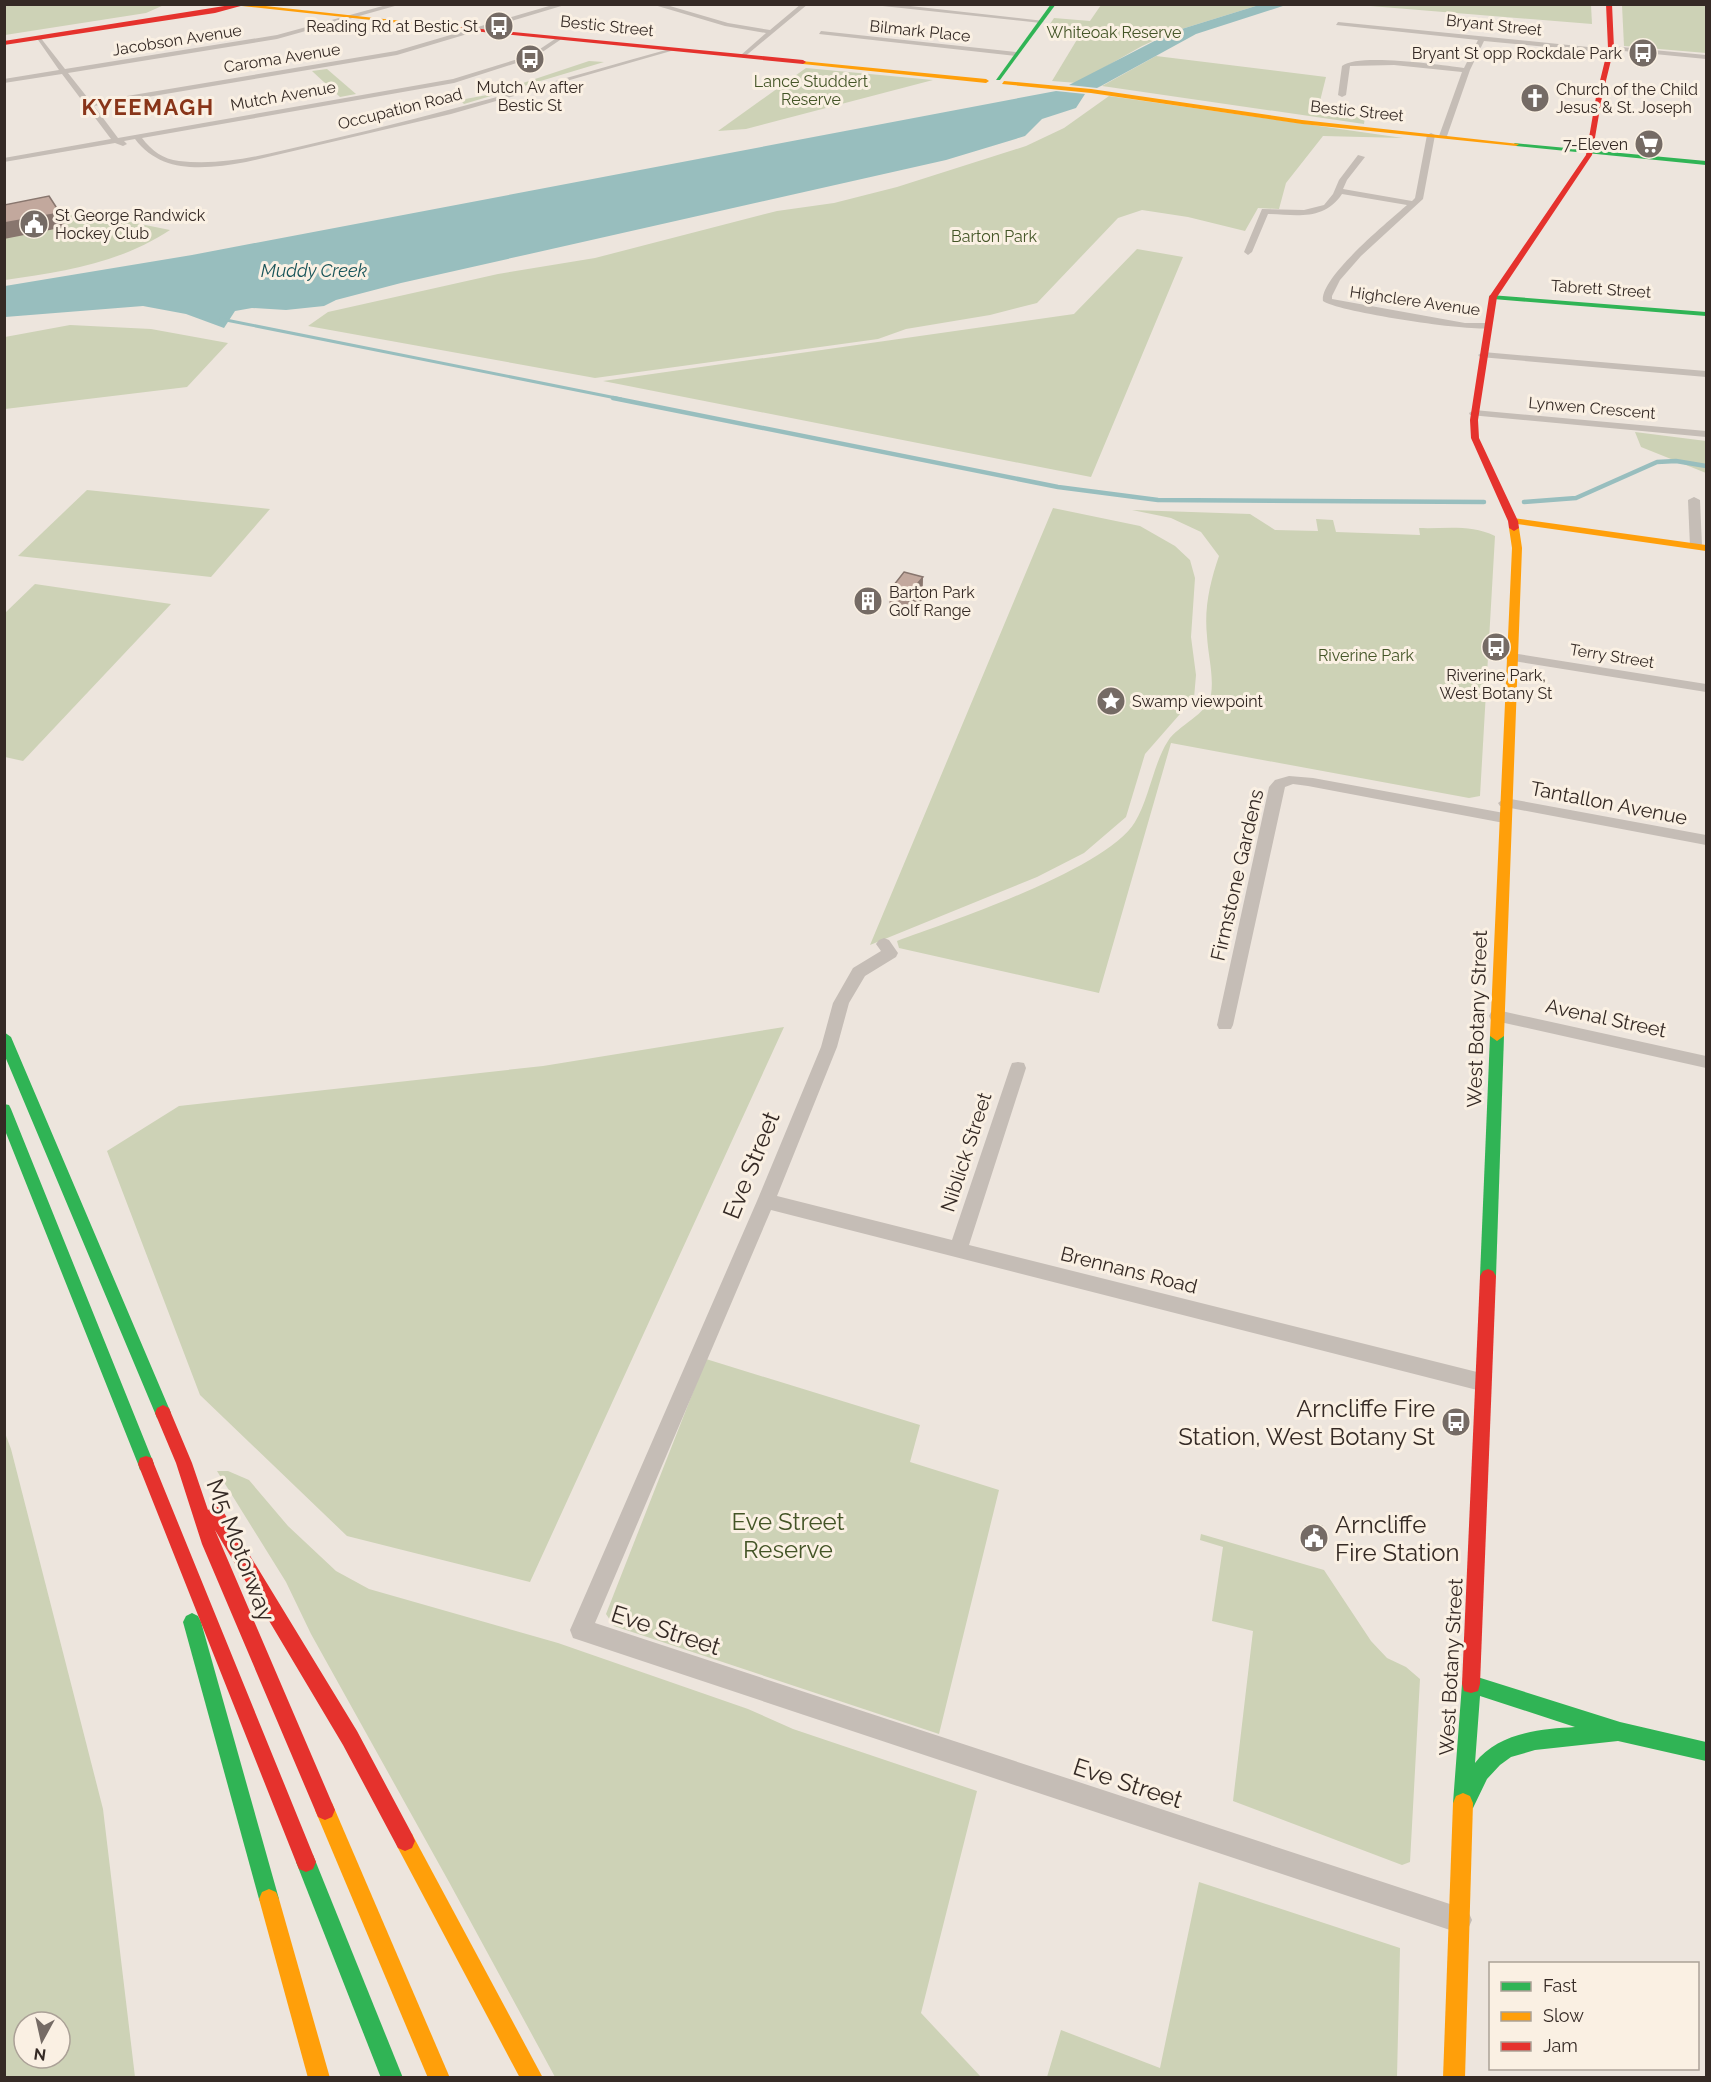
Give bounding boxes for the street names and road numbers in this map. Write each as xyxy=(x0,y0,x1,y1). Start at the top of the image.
street label: Bryant Street xyxy=(1445,11,1544,40)
street label: Bestic Street xyxy=(559,12,655,40)
street label: Bilmark Place xyxy=(869,16,971,46)
street label: Jacobson Avenue xyxy=(111,20,243,60)
street label: Caroma Avenue xyxy=(222,39,342,77)
street label: Mutch Avenue xyxy=(229,77,337,115)
street label: Occupation Road xyxy=(336,84,464,134)
street label: Bestic Street xyxy=(1309,97,1405,125)
street label: Tabrett Street xyxy=(1550,276,1652,302)
street label: Highclere Avenue xyxy=(1349,282,1481,320)
street label: Lynwen Crescent xyxy=(1528,393,1657,423)
street label: Terry Street xyxy=(1568,640,1656,672)
street label: Tantallon Avenue xyxy=(1529,776,1690,830)
street label: Firmstone Gardens xyxy=(1206,787,1268,963)
street label: West Botany Street xyxy=(1462,929,1492,1108)
street label: Avenal Street xyxy=(1543,993,1669,1043)
street label: Niblick Street xyxy=(935,1089,997,1215)
street label: Eve Street xyxy=(716,1107,786,1223)
street label: Brennans Road xyxy=(1058,1241,1200,1299)
street label: M5 Motorway xyxy=(200,1474,282,1626)
street label: West Botany Street xyxy=(1434,1577,1468,1756)
street label: Eve Street xyxy=(608,1599,724,1661)
street label: Eve Street xyxy=(1070,1752,1186,1814)

